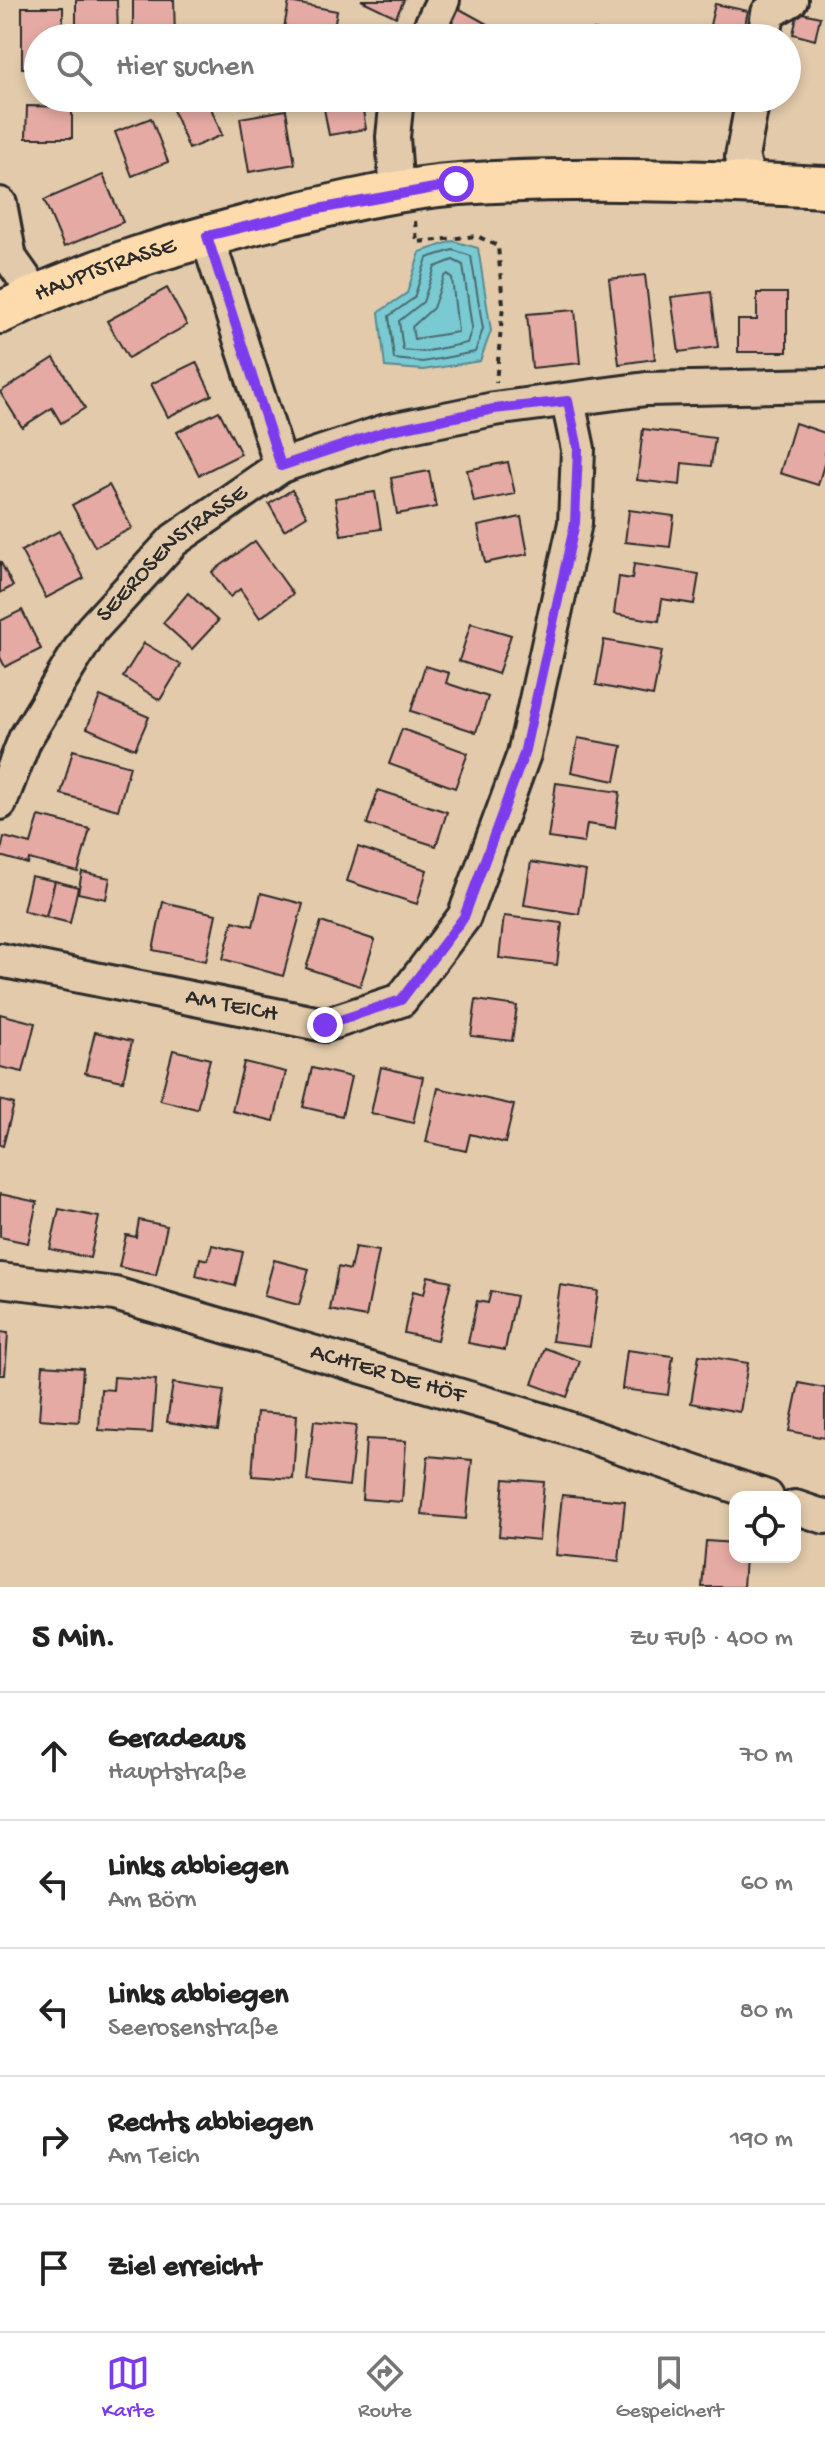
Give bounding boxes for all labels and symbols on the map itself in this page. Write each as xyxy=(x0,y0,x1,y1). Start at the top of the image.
route start xyxy=(438,166,474,202)
street label: HAUPTSTRASSE xyxy=(30,231,181,309)
street label: SEEROSENSTRASSE xyxy=(90,478,254,629)
street label: AM TEICH xyxy=(183,983,280,1030)
route end xyxy=(307,1007,343,1043)
street label: ACHTER DE HÖF xyxy=(307,1338,470,1411)

